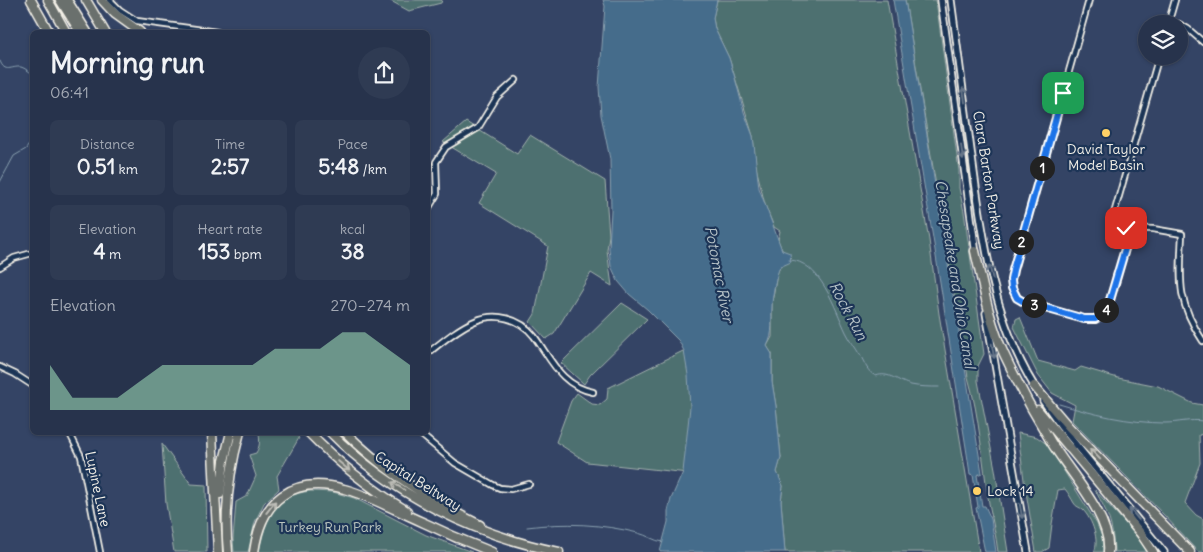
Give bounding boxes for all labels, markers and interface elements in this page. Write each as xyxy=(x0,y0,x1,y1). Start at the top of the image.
map controls xyxy=(1138,15,1188,65)
button: layers xyxy=(1138,15,1188,65)
text: Morning run xyxy=(50,45,205,81)
button: share xyxy=(358,47,410,99)
pin xyxy=(1042,72,1084,114)
icon: arrive xyxy=(1049,79,1077,107)
text: 06:41 xyxy=(50,82,89,102)
one-way arrow xyxy=(958,87,968,103)
street label: Clara Barton Parkway xyxy=(969,109,1009,251)
marker: David Taylor Model Basin xyxy=(1100,127,1112,139)
text: Distance xyxy=(80,135,135,153)
text: Time xyxy=(215,135,245,153)
text: Pace xyxy=(337,135,368,153)
place label: David Taylor Model Basin xyxy=(1067,140,1145,174)
one-way arrow xyxy=(957,144,967,160)
text: 0.51 xyxy=(77,153,115,180)
text: 2:57 xyxy=(211,153,249,180)
text: 5:48 xyxy=(318,153,359,180)
pin: 1 xyxy=(1030,156,1054,180)
text: 1 xyxy=(1040,159,1045,177)
text: km xyxy=(115,160,138,178)
text: /km xyxy=(359,160,387,178)
water label: Chesapeake and Ohio Canal xyxy=(931,178,980,372)
pin xyxy=(1105,207,1147,249)
icon: check xyxy=(1112,214,1140,242)
text: Elevation xyxy=(79,220,136,238)
text: Heart rate xyxy=(198,220,262,238)
text: kcal xyxy=(340,220,365,238)
water label: Potomac River xyxy=(701,224,738,326)
pin: 2 xyxy=(1008,230,1034,254)
text: 2 xyxy=(1018,233,1025,251)
text: 4 xyxy=(93,238,106,265)
text: 153 xyxy=(198,238,231,265)
text: 38 xyxy=(341,238,365,265)
text: m xyxy=(106,245,121,263)
text: bpm xyxy=(231,245,262,263)
one-way arrow xyxy=(986,265,996,281)
water label: Rock Run xyxy=(825,278,872,344)
pin: 3 xyxy=(1022,292,1046,318)
text: Elevation xyxy=(50,295,116,315)
text: 270–274 m xyxy=(330,295,410,315)
text: 3 xyxy=(1031,296,1038,314)
pin: 4 xyxy=(1094,298,1118,322)
text: 4 xyxy=(1102,301,1111,319)
one-way arrow xyxy=(988,342,998,358)
street label: Capital Beltway xyxy=(371,447,465,515)
one-way arrow xyxy=(1089,448,1101,460)
street label: Lupine Lane xyxy=(81,450,115,528)
one-way arrow xyxy=(337,460,350,471)
one-way arrow xyxy=(392,481,406,491)
place label: Lock 14 xyxy=(987,482,1034,500)
marker: Lock 14 xyxy=(971,485,983,497)
one-way arrow xyxy=(265,501,276,514)
one-way arrow xyxy=(1017,502,1027,518)
one-way arrow xyxy=(1128,507,1139,520)
park label: Turkey Run Park xyxy=(278,518,382,536)

